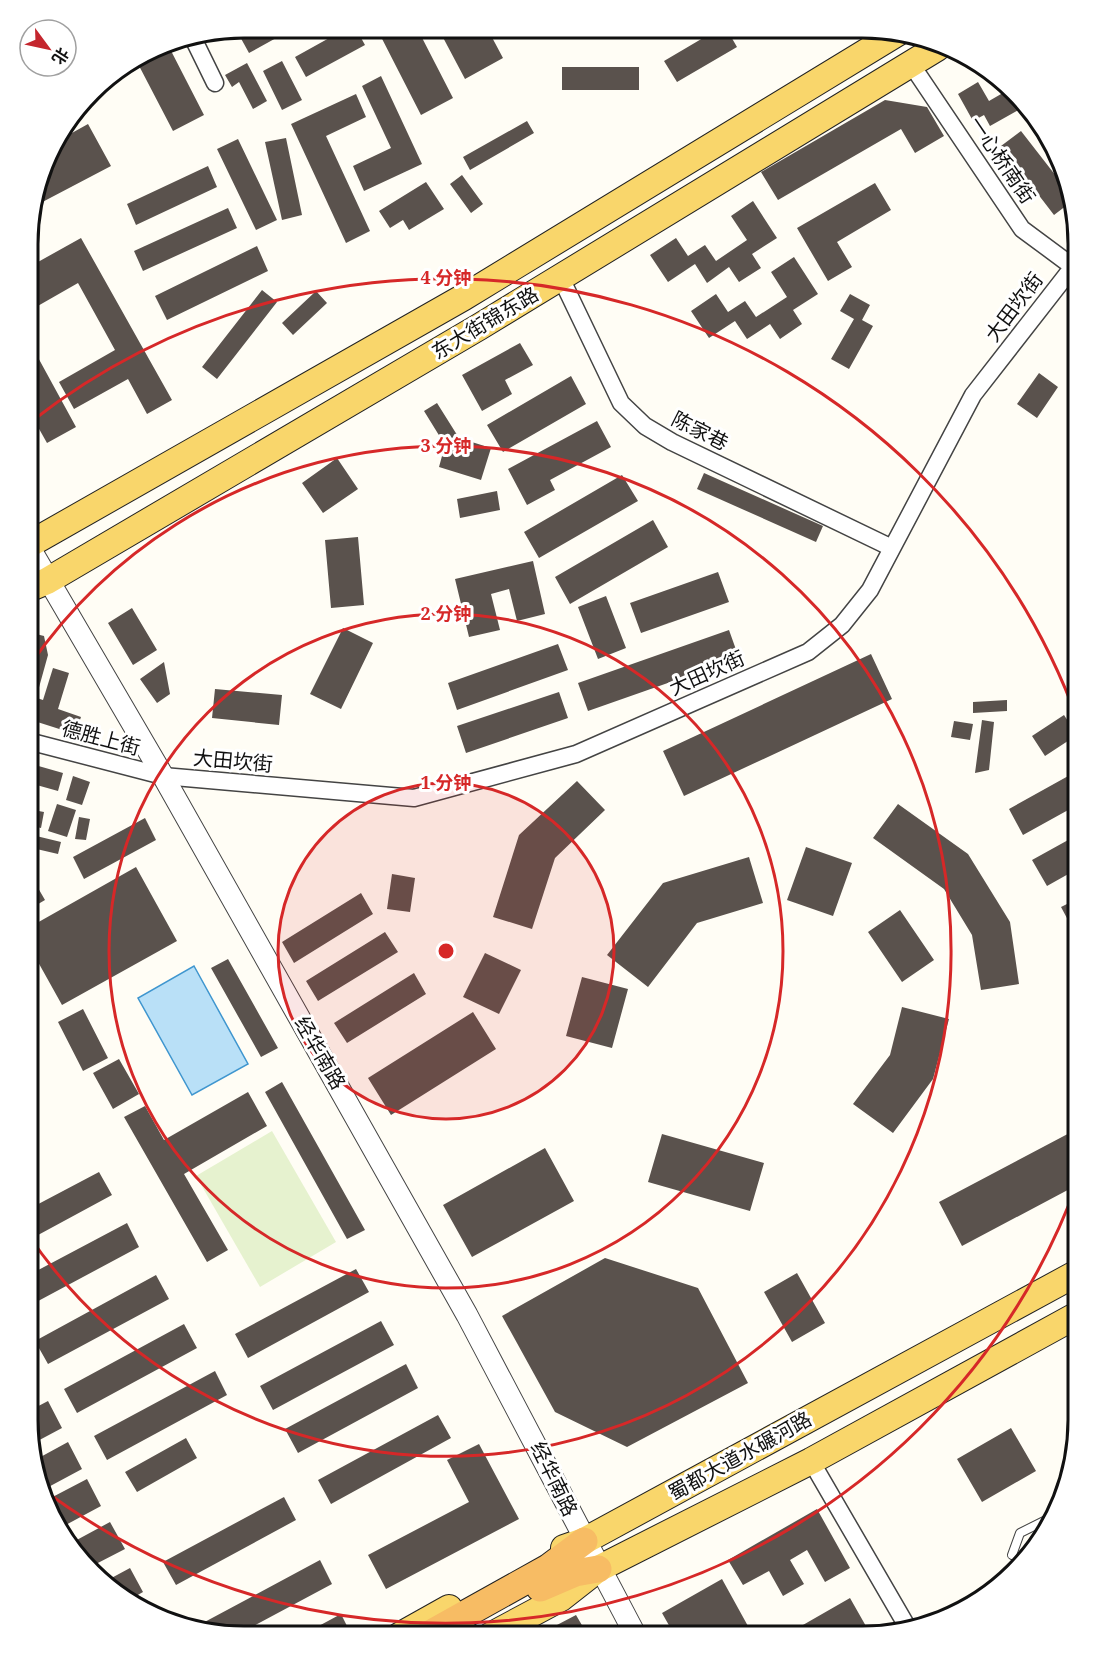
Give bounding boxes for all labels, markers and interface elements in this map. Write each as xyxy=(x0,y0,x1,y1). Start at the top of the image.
north arrow xyxy=(18,18,78,78)
text: 北 xyxy=(47,43,74,69)
street label: 一心桥南街 xyxy=(963,111,1042,209)
text: 4 分钟 xyxy=(421,265,471,289)
street label: 大田坎街 xyxy=(979,267,1048,347)
street label: 东大街锦东路 xyxy=(426,280,543,365)
street label: 陈家巷 xyxy=(667,405,733,456)
text: 3 分钟 xyxy=(421,433,471,457)
text: 2 分钟 xyxy=(421,601,471,625)
street label: 大田坎街 xyxy=(665,644,749,701)
street label: 德胜上街 xyxy=(59,714,143,761)
street label: 大田坎街 xyxy=(192,744,274,777)
text: 1 分钟 xyxy=(421,770,471,794)
centre of rings xyxy=(436,941,456,961)
street label: 经华南路 xyxy=(289,1011,352,1094)
street label: 蜀都大道水碾河路 xyxy=(663,1405,816,1506)
street label: 经华南路 xyxy=(525,1437,584,1521)

